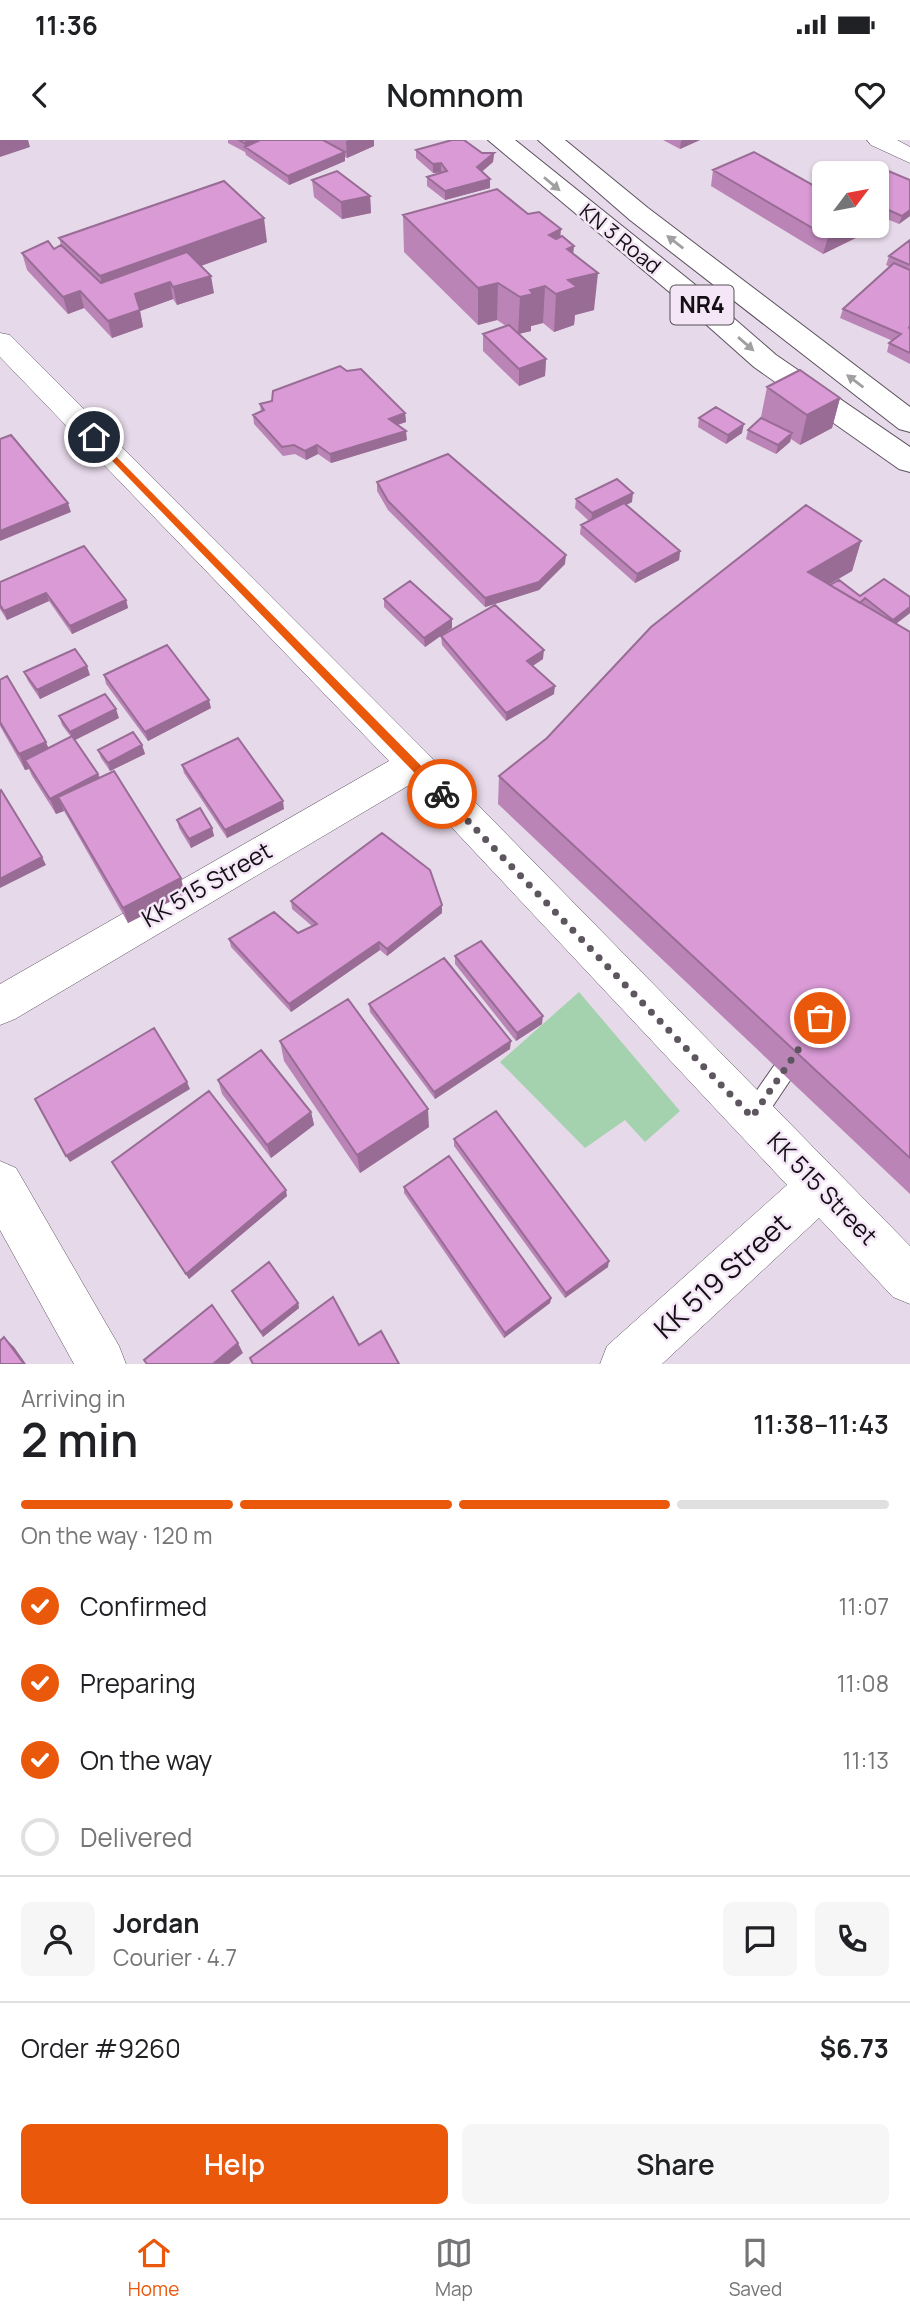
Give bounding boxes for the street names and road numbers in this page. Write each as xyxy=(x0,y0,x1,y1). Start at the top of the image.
street label: KN 3 Road xyxy=(574,197,667,280)
road number: NR4 xyxy=(670,286,734,324)
street label: KK 515 Street xyxy=(135,833,277,934)
street label: KK 515 Street xyxy=(761,1124,885,1252)
street label: KK 519 Street xyxy=(645,1204,797,1346)

